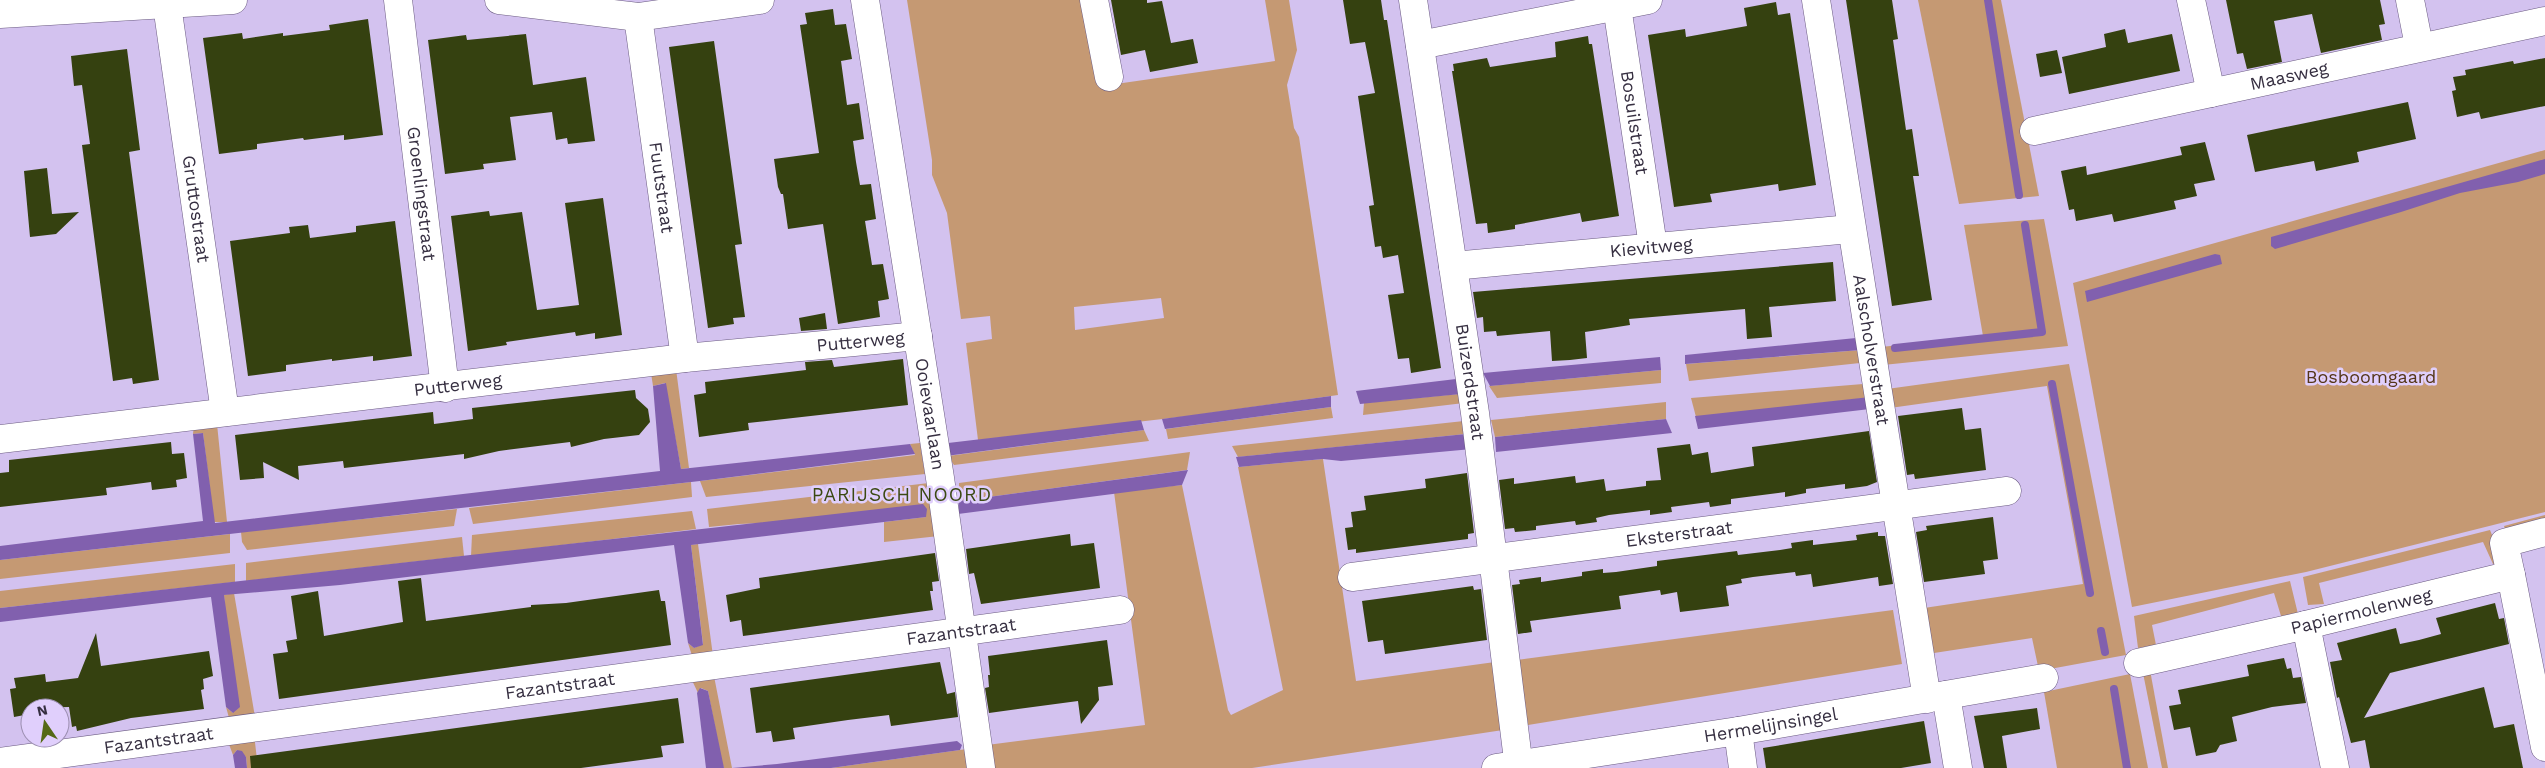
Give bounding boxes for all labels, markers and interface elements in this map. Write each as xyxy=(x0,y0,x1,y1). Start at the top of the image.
street label: Maasweg xyxy=(2248,57,2330,94)
street label: Bosuilstraat xyxy=(1617,69,1653,177)
street label: Groenlingstraat xyxy=(403,125,441,262)
street label: Fuutstraat xyxy=(645,140,679,235)
street label: Gruttostraat xyxy=(179,154,215,264)
street label: Kievitweg xyxy=(1609,233,1694,261)
street label: Aalscholverstraat xyxy=(1849,273,1894,427)
street label: Buizerdstraat xyxy=(1452,322,1489,442)
street label: Putterweg xyxy=(815,326,906,356)
street label: Ooievaarlaan xyxy=(911,356,950,471)
park label: Bosboomgaard xyxy=(2306,366,2436,387)
street label: Putterweg xyxy=(413,369,503,400)
district label: PARIJSCH NOORD xyxy=(812,483,992,506)
street label: Eksterstraat xyxy=(1624,516,1734,551)
street label: Papiermolenweg xyxy=(2288,584,2434,638)
street label: Fazantstraat xyxy=(905,613,1018,649)
street label: Fazantstraat xyxy=(504,668,616,703)
north arrow xyxy=(20,698,70,748)
text: N xyxy=(35,701,49,719)
street label: Hermelijnsingel xyxy=(1702,703,1840,746)
street label: Fazantstraat xyxy=(102,722,215,758)

